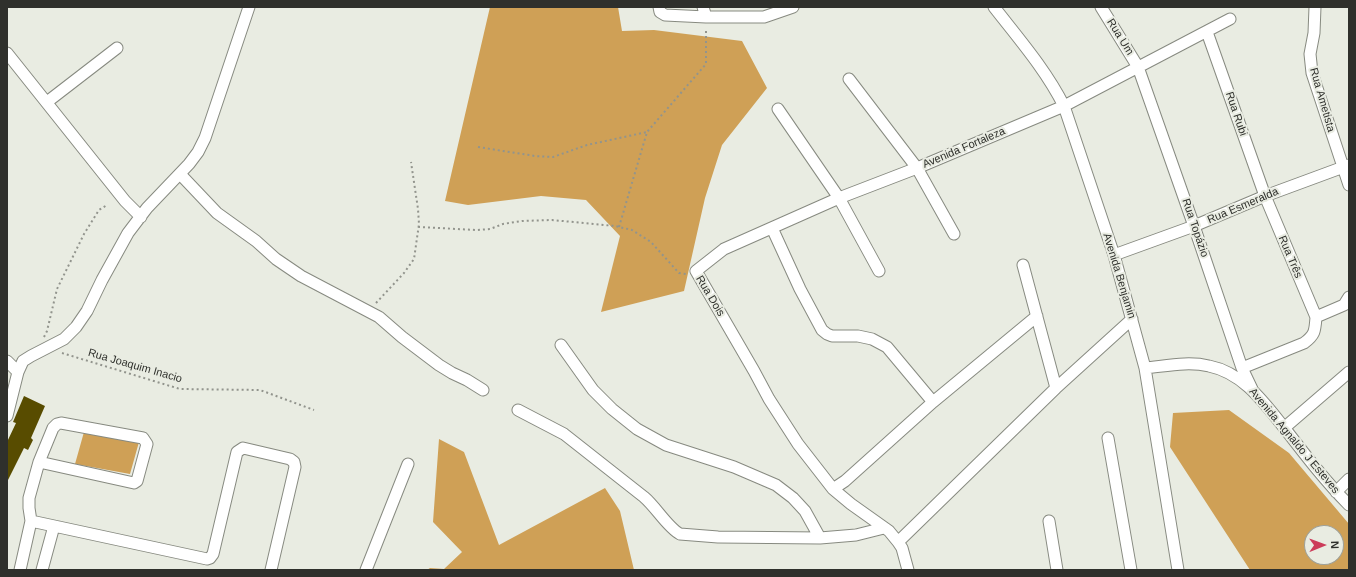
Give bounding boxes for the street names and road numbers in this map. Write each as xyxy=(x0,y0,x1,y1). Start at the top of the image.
street label: Rua Um xyxy=(1104,16,1136,58)
street label: Rua Ametista xyxy=(1307,66,1337,134)
street label: Rua Rubi xyxy=(1222,90,1250,138)
street label: Avenida Fortaleza xyxy=(921,125,1007,171)
street label: Rua Esmeralda xyxy=(1206,185,1280,227)
street label: Rua Topázio xyxy=(1179,197,1211,259)
street label: Avenida Benjamin xyxy=(1100,232,1138,320)
street label: Rua Três xyxy=(1275,234,1305,280)
street label: Rua Dois xyxy=(693,273,727,319)
street label: Rua Joaquim Inacio xyxy=(86,346,184,386)
street label: Avenida Agnaldo J Esteves xyxy=(1246,386,1342,496)

